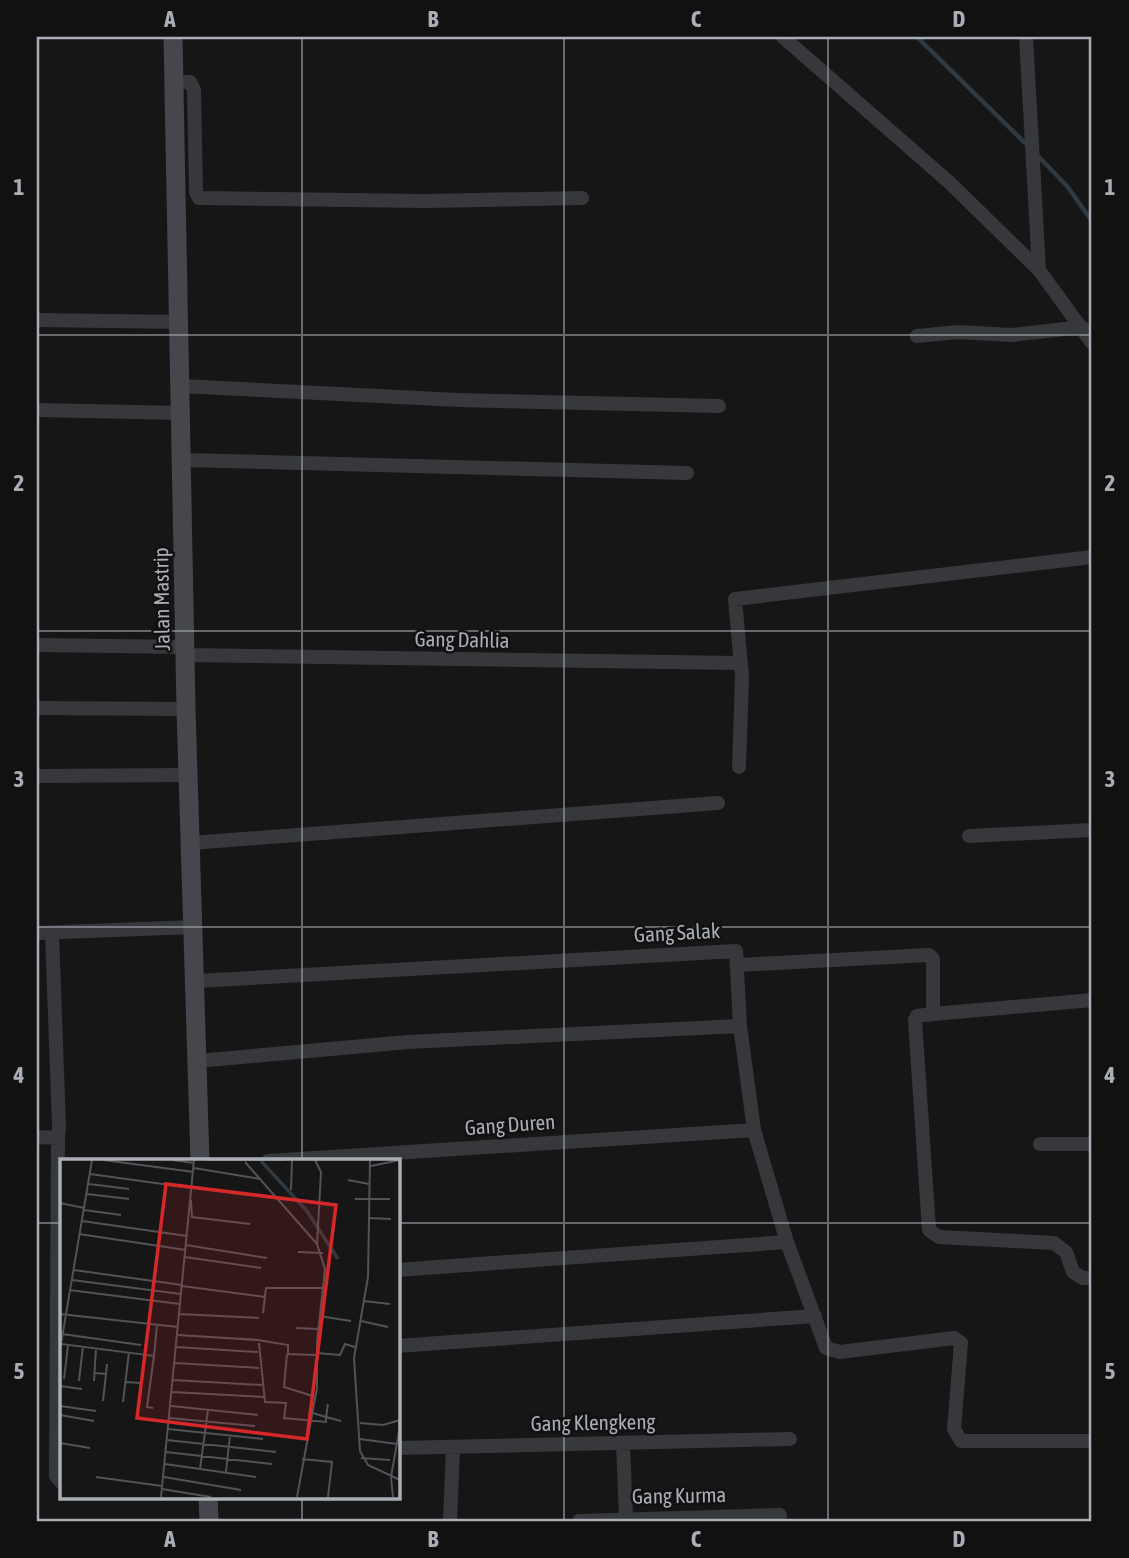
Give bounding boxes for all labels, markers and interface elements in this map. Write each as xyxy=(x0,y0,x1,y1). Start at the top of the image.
text: A xyxy=(163,6,176,32)
text: B xyxy=(428,6,439,32)
text: C xyxy=(691,6,702,32)
text: D xyxy=(953,6,966,32)
text: 1 xyxy=(14,174,25,200)
text: 1 xyxy=(1105,174,1116,200)
text: 2 xyxy=(14,470,24,496)
text: 2 xyxy=(1105,470,1115,496)
street label: Jalan Mastrip xyxy=(148,547,174,651)
street label: Gang Dahlia xyxy=(414,626,510,652)
text: 3 xyxy=(14,766,24,792)
text: 3 xyxy=(1105,766,1115,792)
street label: Gang Salak xyxy=(633,918,721,946)
text: 4 xyxy=(13,1062,25,1088)
text: 4 xyxy=(1104,1062,1116,1088)
street label: Gang Duren xyxy=(464,1109,556,1139)
inset map xyxy=(60,1159,399,1498)
text: 5 xyxy=(14,1358,25,1384)
text: 5 xyxy=(1105,1358,1116,1384)
street label: Gang Klengkeng xyxy=(530,1409,656,1435)
street label: Gang Kurma xyxy=(632,1482,726,1508)
text: A xyxy=(163,1526,176,1552)
text: B xyxy=(428,1526,439,1552)
text: C xyxy=(691,1526,702,1552)
text: D xyxy=(953,1526,966,1552)

